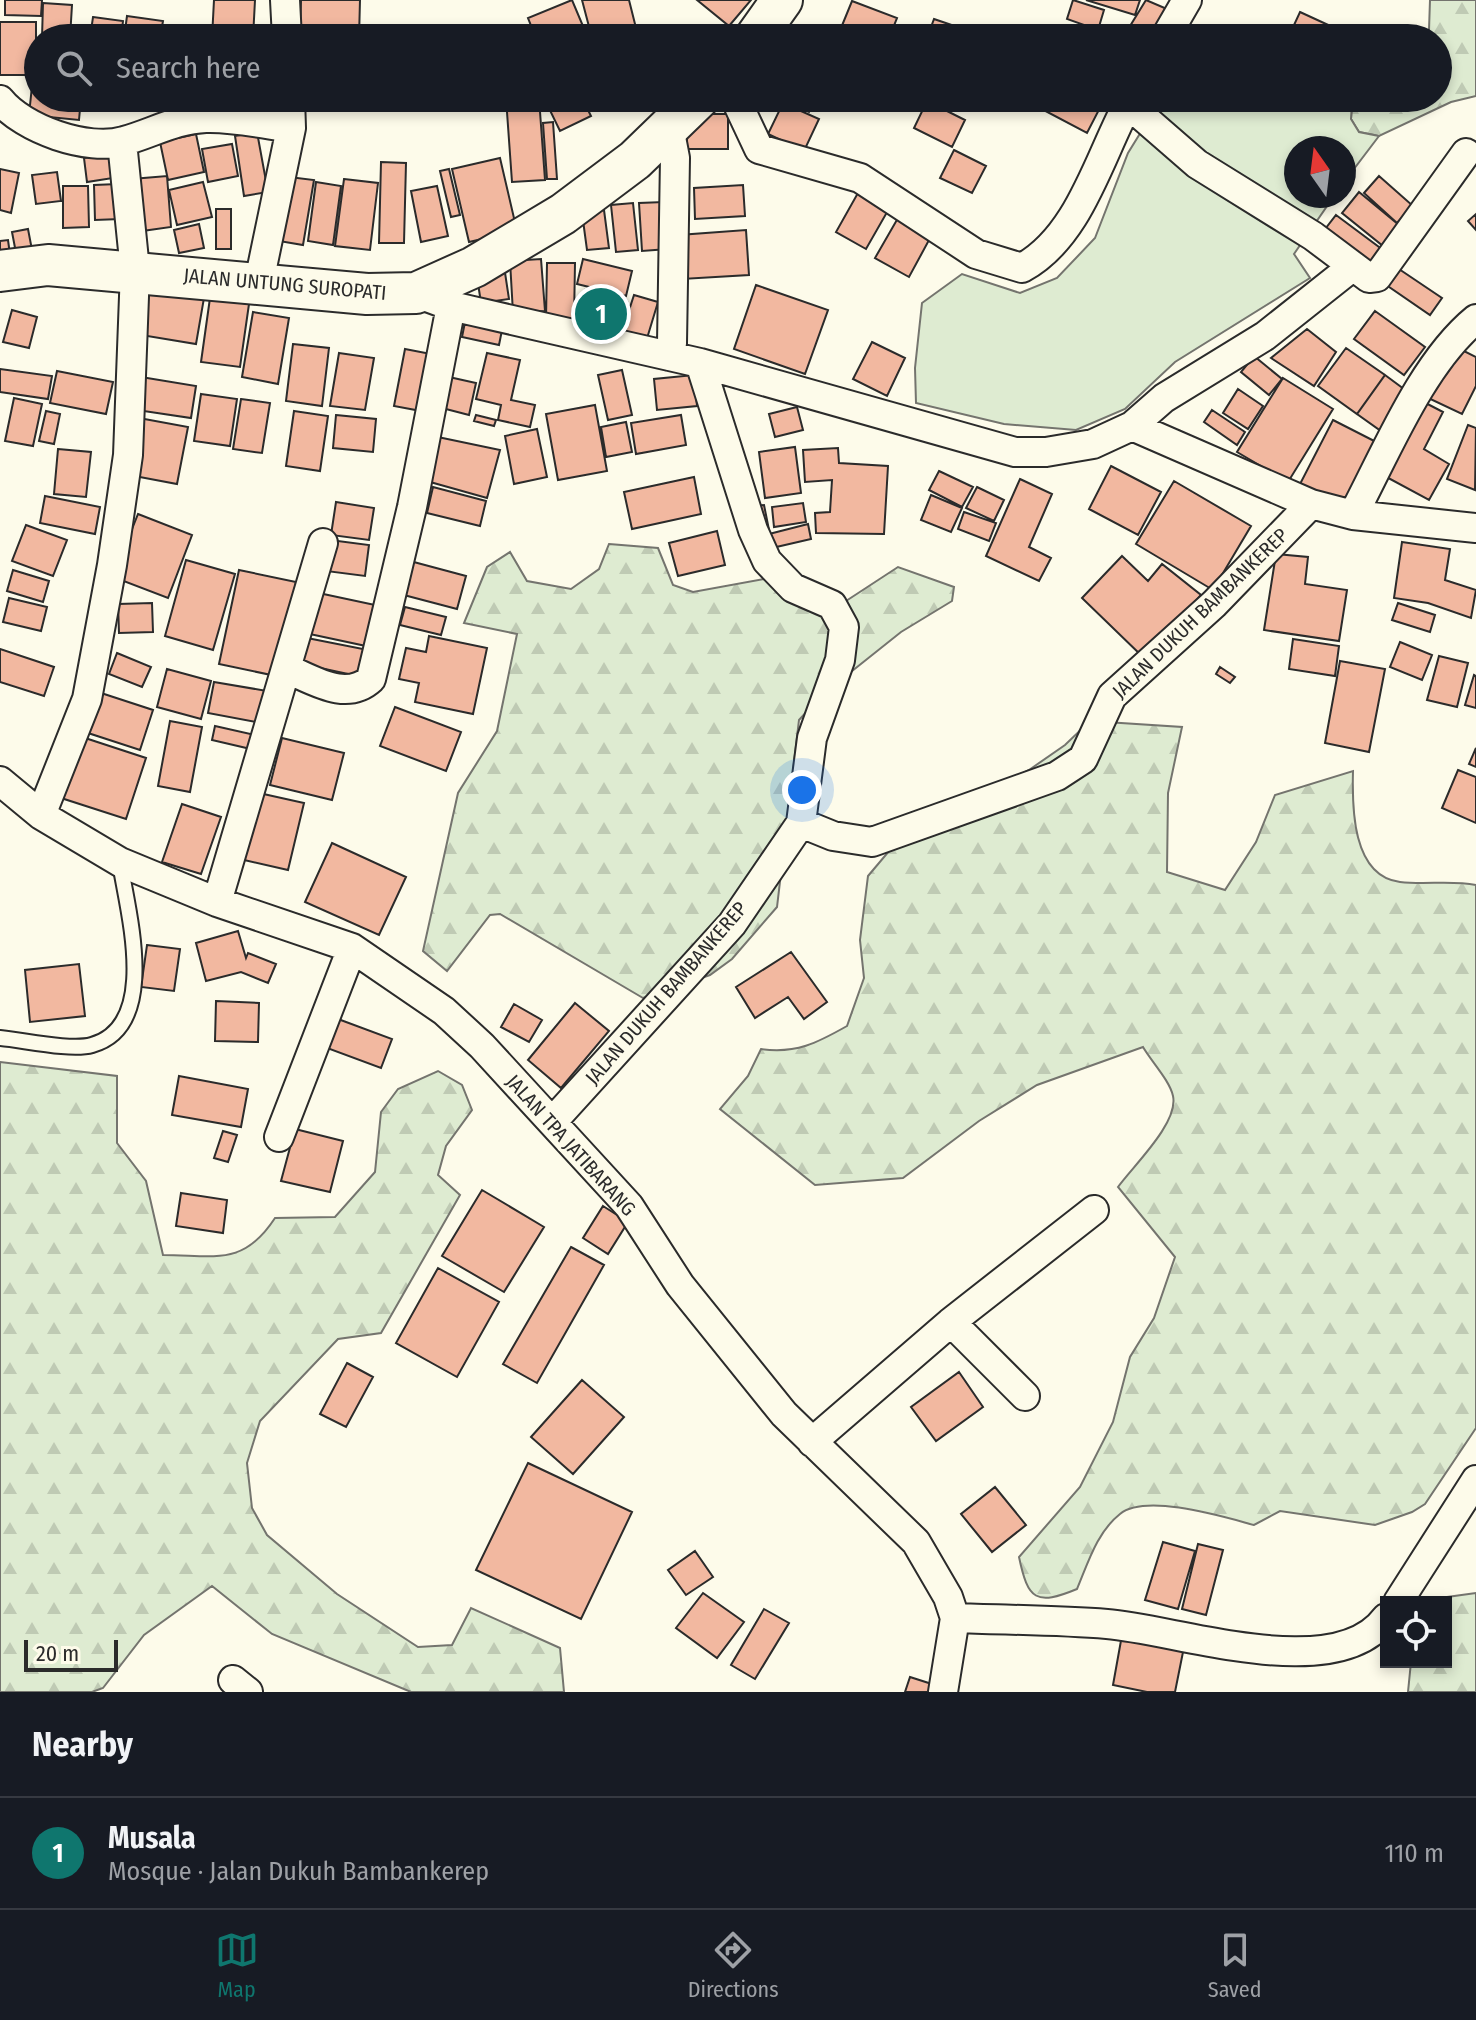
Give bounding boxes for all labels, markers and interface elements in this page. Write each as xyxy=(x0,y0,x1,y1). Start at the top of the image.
search box xyxy=(24,24,1452,112)
icon: search xyxy=(52,46,96,90)
text: Search here xyxy=(116,50,261,86)
north arrow xyxy=(1284,136,1356,208)
street label: JALAN UNTUNG SUROPATI xyxy=(183,263,387,305)
pin: 1 xyxy=(575,284,627,344)
street label: JALAN DUKUH BAMBANKEREP xyxy=(1107,523,1293,703)
your location xyxy=(782,770,822,810)
street label: JALAN DUKUH BAMBANKEREP xyxy=(580,897,752,1089)
street label: JALAN TPA JATIBARANG xyxy=(501,1069,641,1221)
map controls xyxy=(1380,1596,1452,1668)
button: locate xyxy=(1380,1596,1452,1668)
scale bar xyxy=(24,1636,118,1672)
text: 20 m xyxy=(36,1640,79,1667)
text: Nearby xyxy=(32,1724,133,1765)
text: Musala xyxy=(108,1820,196,1856)
text: 1 xyxy=(53,1838,64,1869)
text: 110 m xyxy=(1384,1838,1444,1869)
text: Mosque · Jalan Dukuh Bambankerep xyxy=(108,1856,489,1887)
tab: Map xyxy=(215,1928,259,2003)
tab: Directions xyxy=(688,1928,779,2003)
tab: Saved xyxy=(1208,1928,1261,2003)

